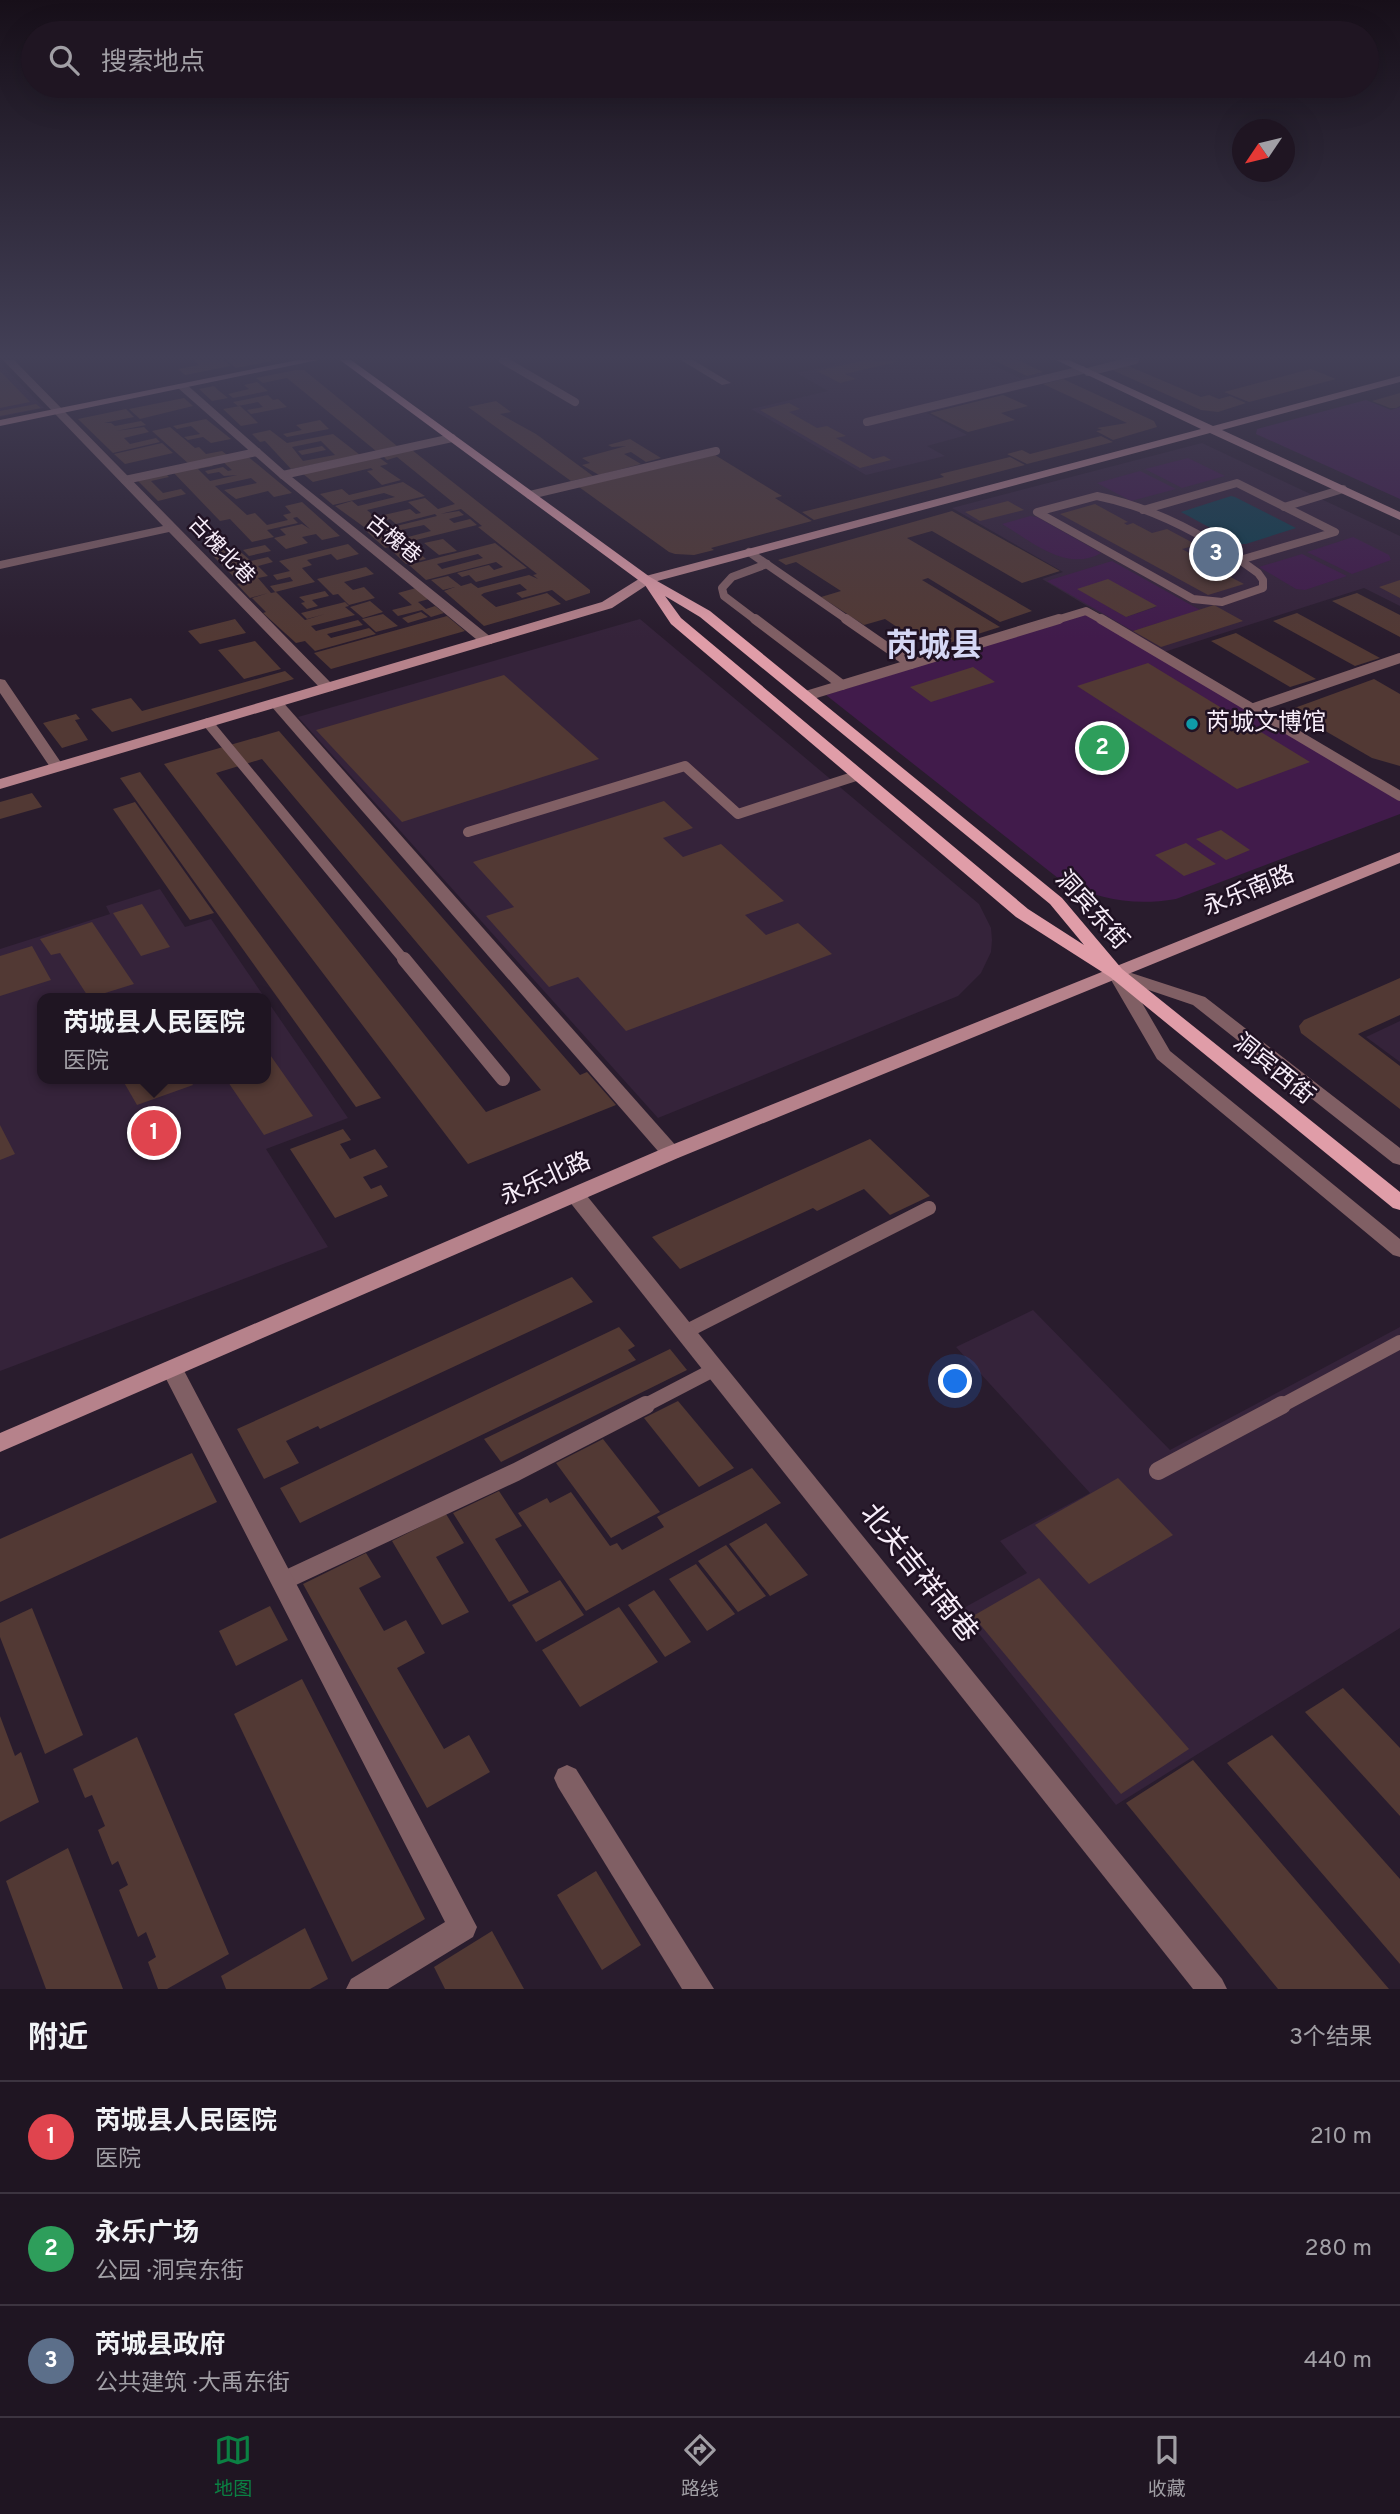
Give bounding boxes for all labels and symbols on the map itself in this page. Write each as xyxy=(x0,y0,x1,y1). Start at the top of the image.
north arrow xyxy=(1232,119,1295,182)
street label: 古槐巷 xyxy=(360,510,426,570)
street label: 古槐北巷 xyxy=(182,511,260,591)
pin: 3 xyxy=(1193,528,1239,580)
district label: 芮城县 xyxy=(886,628,982,668)
place label: 芮城文博馆 xyxy=(1206,709,1326,739)
marker: 芮城文博馆 xyxy=(1184,716,1200,732)
pin: 2 xyxy=(1079,722,1125,774)
street label: 永乐南路 xyxy=(1199,860,1299,924)
street label: 洞宾东街 xyxy=(1048,865,1134,957)
street label: 洞宾西街 xyxy=(1226,1028,1320,1112)
pin: 1 xyxy=(131,1107,177,1159)
street label: 永乐北路 xyxy=(496,1147,596,1213)
your location xyxy=(938,1364,972,1398)
street label: 北关吉祥南巷 xyxy=(851,1497,985,1651)

